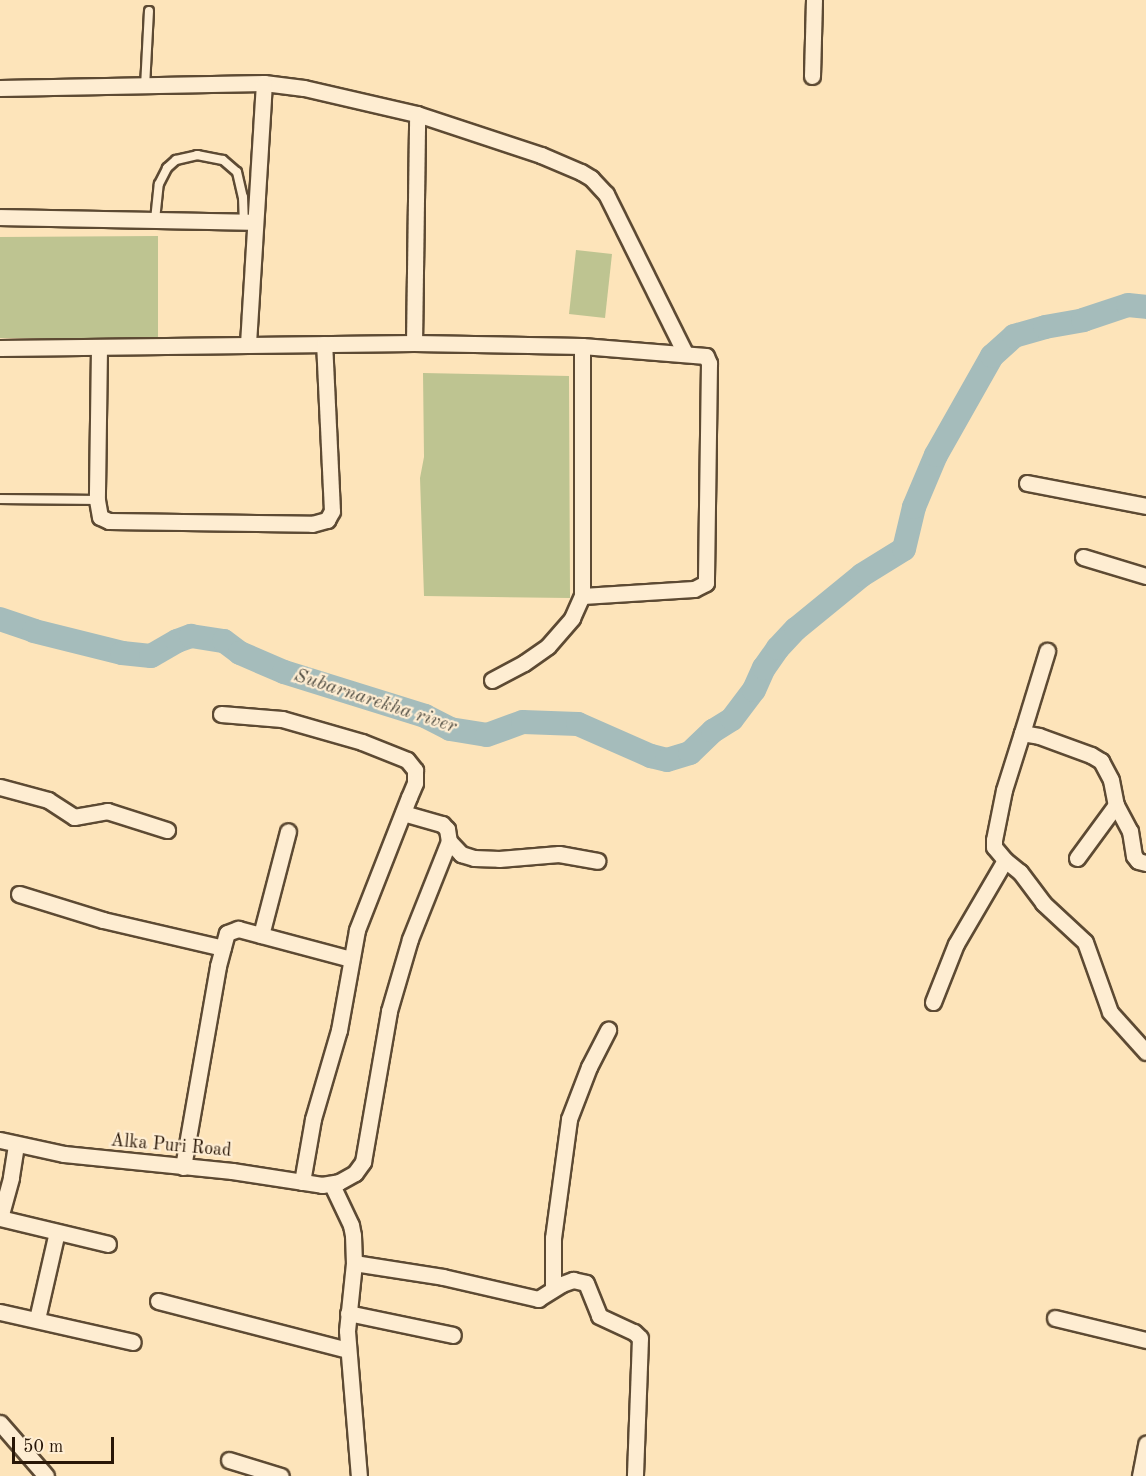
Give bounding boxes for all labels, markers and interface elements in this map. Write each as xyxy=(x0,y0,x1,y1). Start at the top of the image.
water label: Subarnarekha river xyxy=(291,664,459,740)
street label: Alka Puri Road xyxy=(110,1130,232,1162)
scale bar xyxy=(15,1425,117,1463)
text: 50 m xyxy=(23,1438,63,1456)

